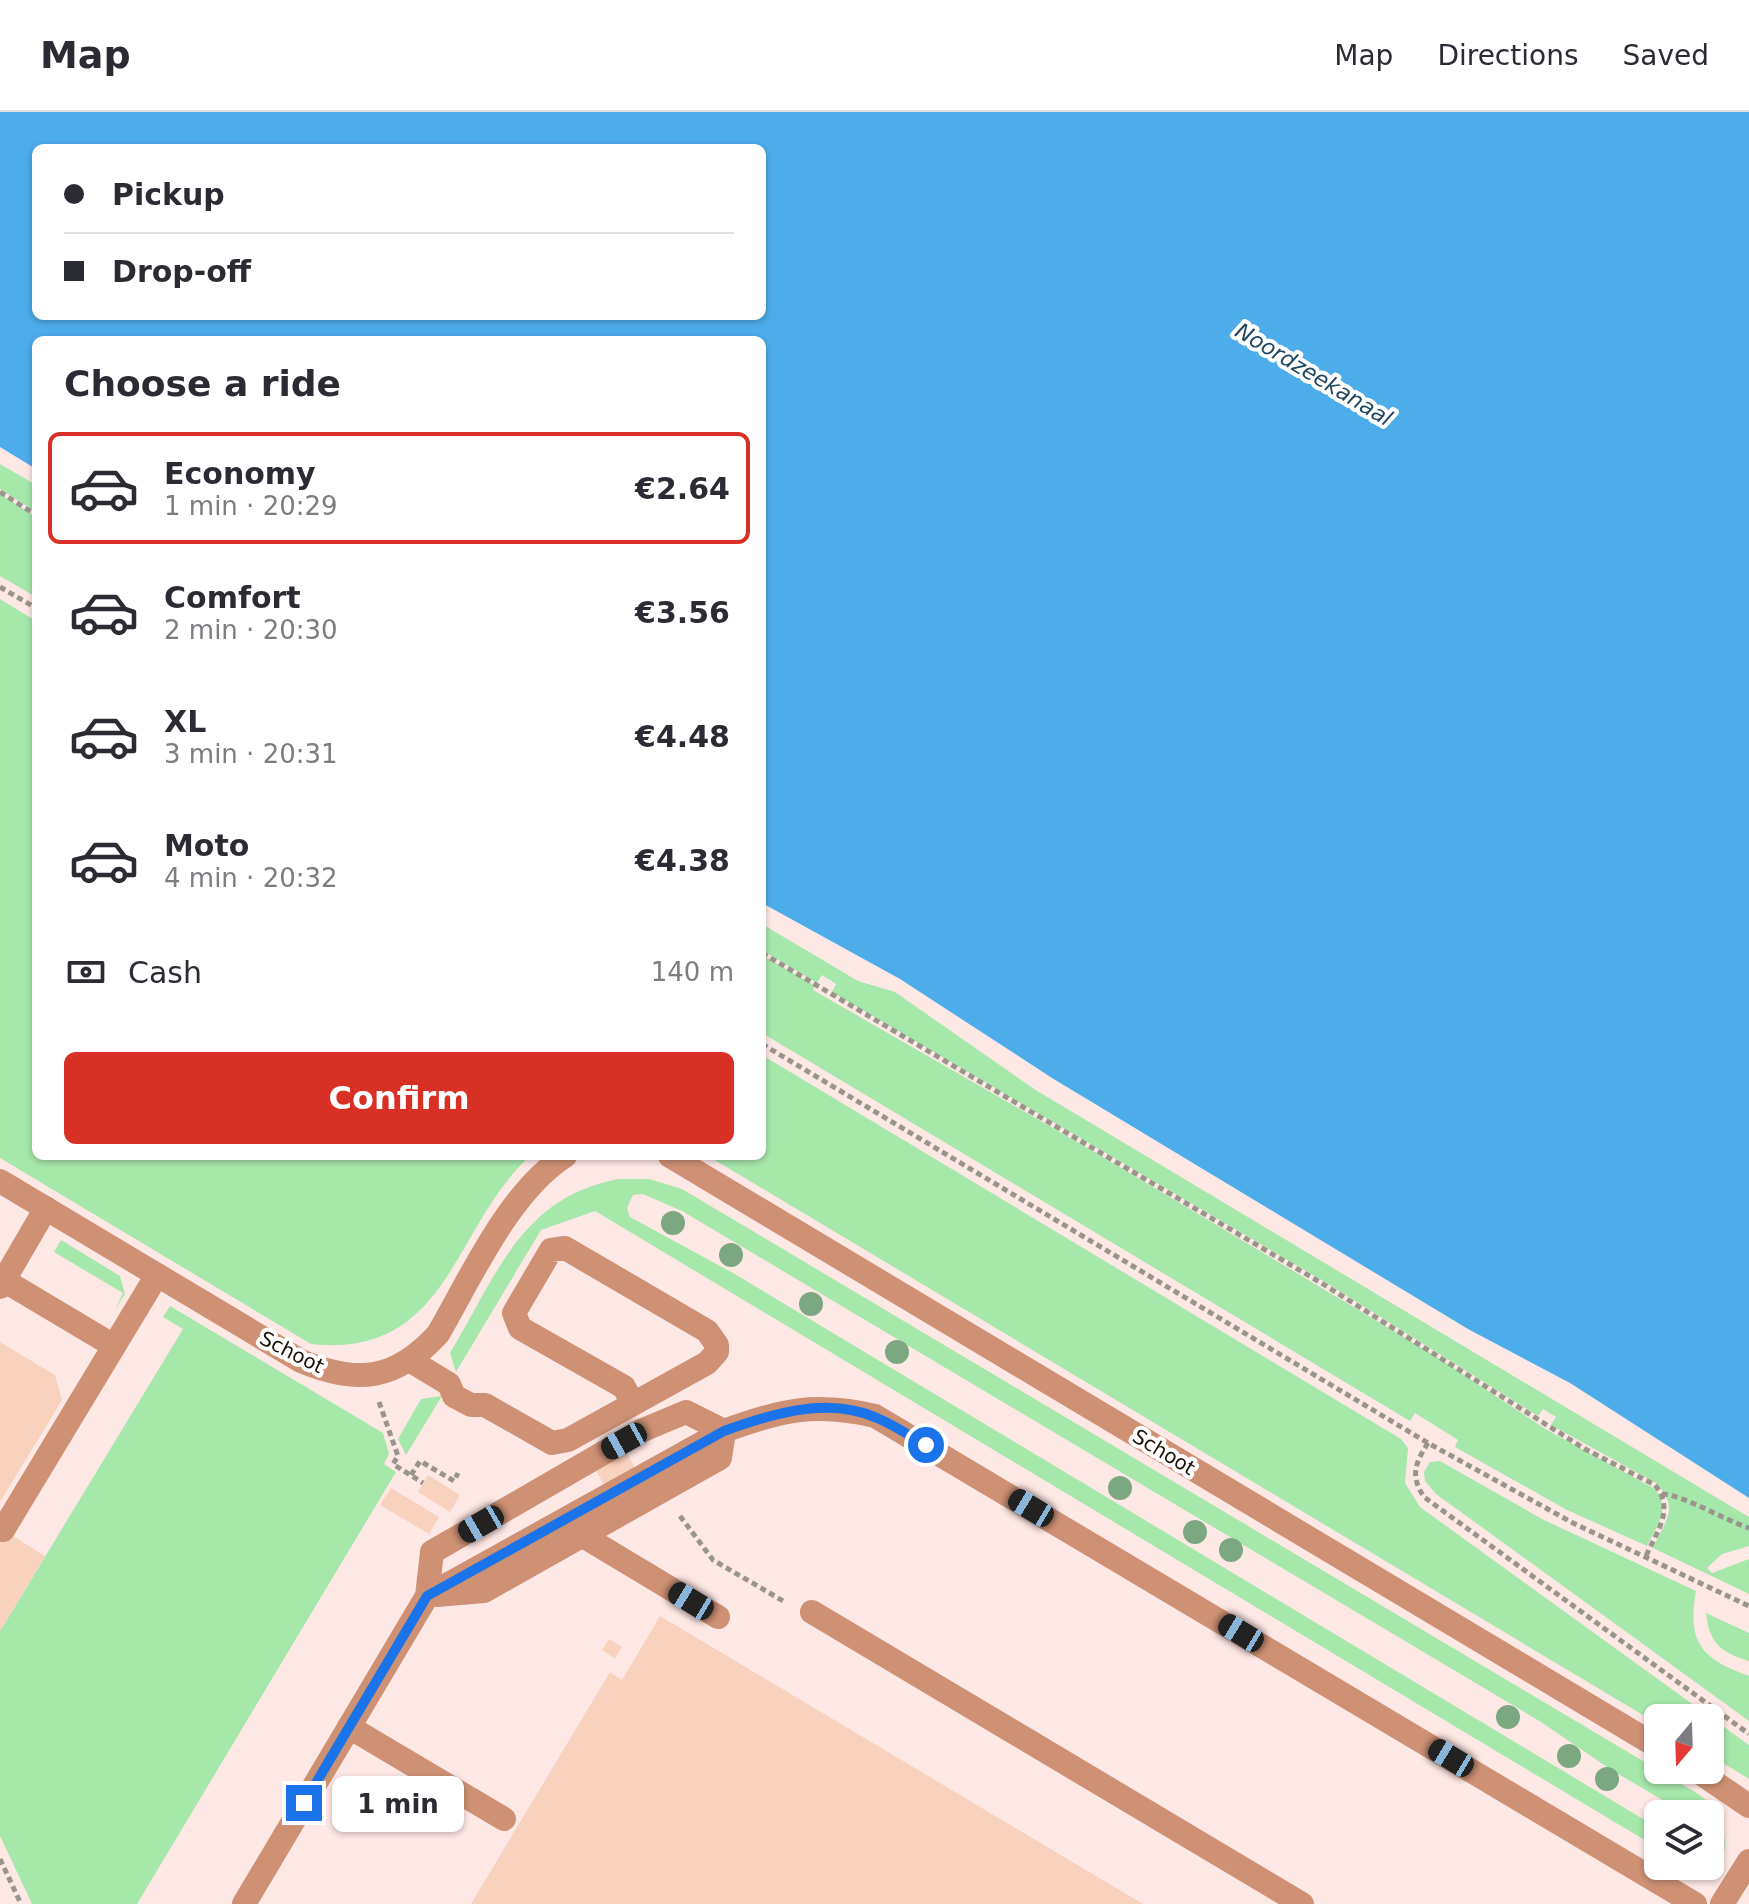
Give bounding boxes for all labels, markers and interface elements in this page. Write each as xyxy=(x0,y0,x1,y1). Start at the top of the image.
text: Map xyxy=(40,33,131,77)
text: Map xyxy=(1334,39,1393,72)
text: Directions xyxy=(1437,39,1578,72)
text: Saved xyxy=(1622,39,1709,72)
text: Pickup xyxy=(112,177,225,212)
text: Drop-off xyxy=(112,254,251,289)
water label: Noordzeekanaal xyxy=(1231,318,1397,431)
text: Choose a ride xyxy=(64,363,341,404)
icon: car xyxy=(68,452,140,524)
text: Economy xyxy=(164,456,316,491)
text: €2.64 xyxy=(635,471,730,506)
text: 1 min · 20:29 xyxy=(164,491,338,521)
icon: car xyxy=(68,576,140,648)
text: Comfort xyxy=(164,580,301,615)
text: €3.56 xyxy=(635,595,730,630)
text: 2 min · 20:30 xyxy=(164,615,338,645)
icon: car xyxy=(68,700,140,772)
text: XL xyxy=(164,704,206,739)
text: €4.48 xyxy=(635,719,730,754)
text: 3 min · 20:31 xyxy=(164,739,338,769)
icon: car xyxy=(68,824,140,896)
text: Moto xyxy=(164,828,249,863)
text: €4.38 xyxy=(635,843,730,878)
text: 4 min · 20:32 xyxy=(164,863,338,893)
icon: cash xyxy=(64,950,108,994)
text: Cash xyxy=(128,955,202,990)
text: 140 m xyxy=(651,957,734,987)
button: Confirm xyxy=(64,1052,734,1144)
street label: Schoot xyxy=(256,1326,328,1378)
car xyxy=(597,1419,651,1463)
street label: Schoot xyxy=(1128,1424,1200,1480)
route start xyxy=(908,1427,944,1463)
car xyxy=(1004,1485,1058,1531)
car xyxy=(454,1502,508,1546)
car xyxy=(664,1578,718,1624)
car xyxy=(1214,1610,1268,1656)
north arrow xyxy=(1644,1704,1724,1784)
map controls xyxy=(1644,1704,1724,1880)
car xyxy=(1424,1735,1478,1781)
callout: 1 min xyxy=(332,1775,464,1831)
route end xyxy=(286,1785,322,1821)
text: 1 min xyxy=(357,1789,439,1819)
button: layers xyxy=(1644,1800,1724,1880)

